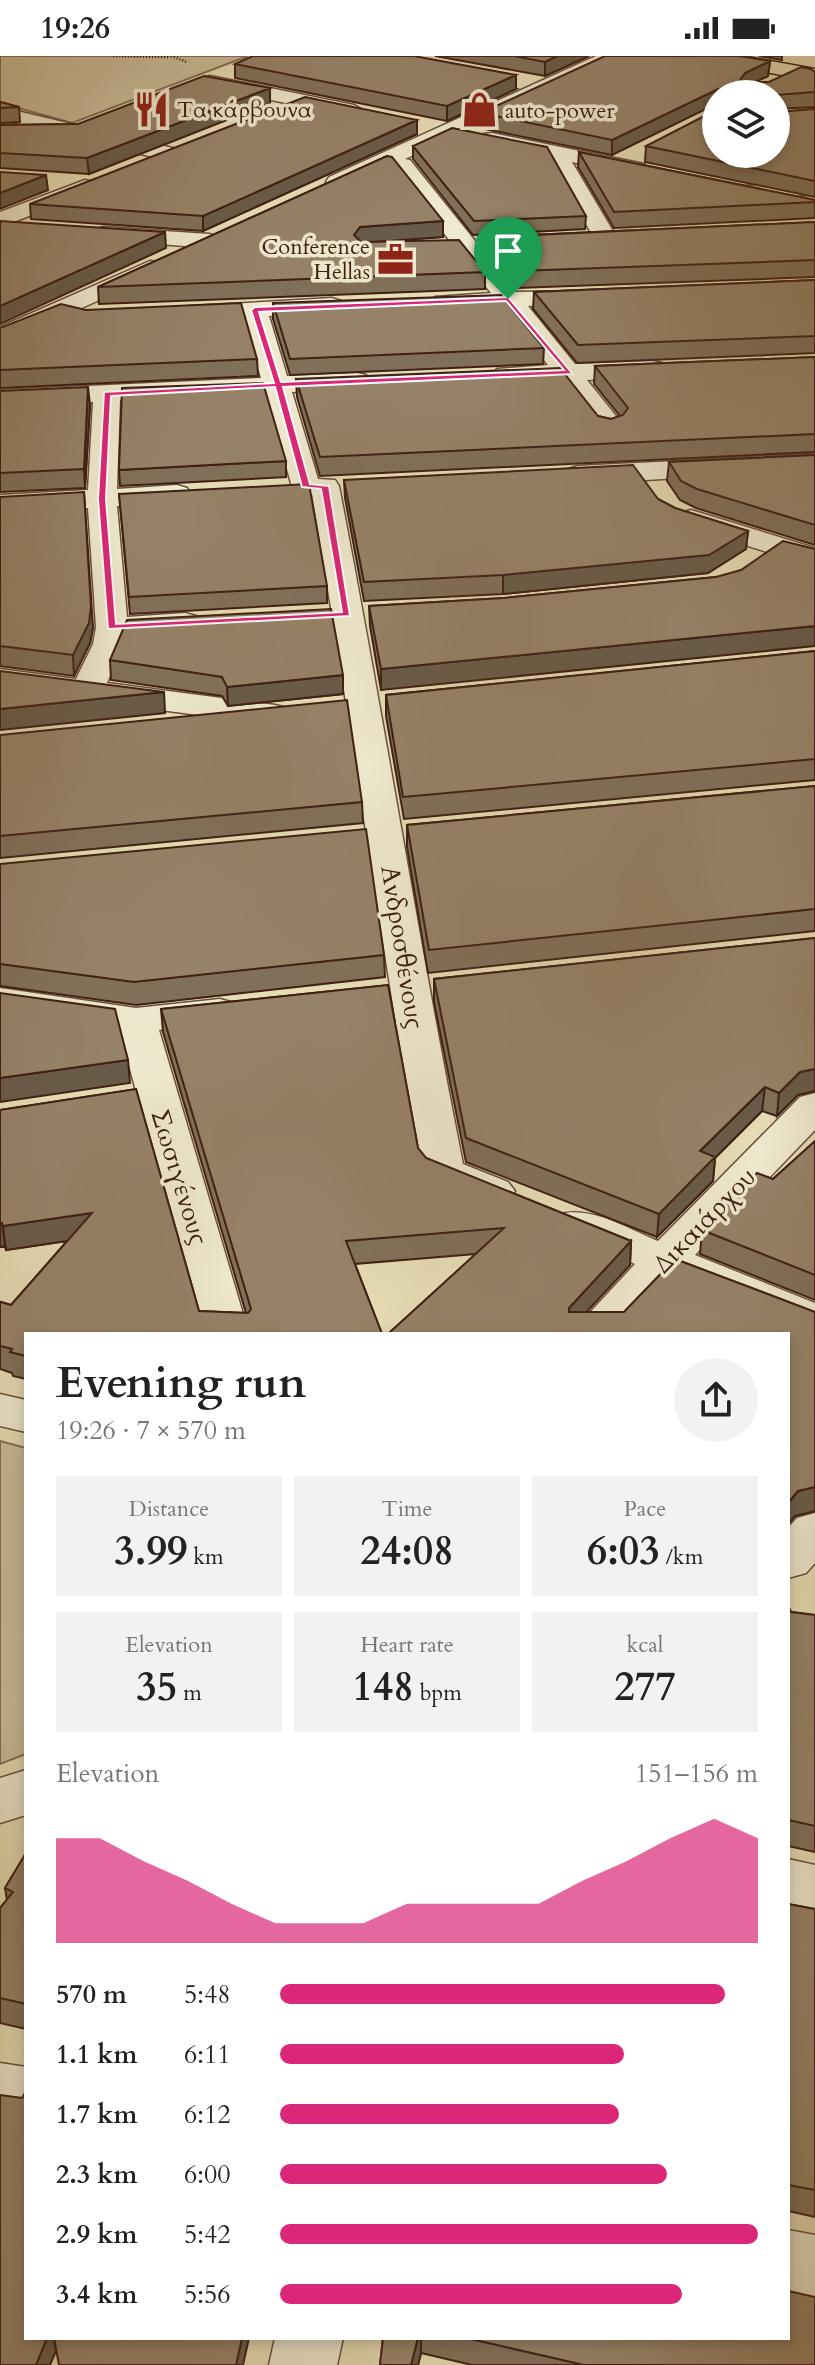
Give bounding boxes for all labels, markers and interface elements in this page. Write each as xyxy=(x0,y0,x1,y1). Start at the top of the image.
text: 19:26 xyxy=(40,8,110,49)
map controls xyxy=(702,80,790,168)
button: layers xyxy=(702,80,790,168)
restaurant icon: Τα κάρβουνα xyxy=(132,90,170,128)
shop icon: auto-power xyxy=(460,91,498,129)
place label: Τα κάρβουνα xyxy=(177,95,311,125)
place label: auto-power xyxy=(505,96,615,126)
pin xyxy=(474,217,542,299)
icon: arrive xyxy=(486,229,530,273)
place label: Conference Hellas xyxy=(262,232,370,287)
office icon: Conference Hellas xyxy=(377,240,415,278)
street label: Ανδροσθένους xyxy=(372,863,433,1031)
street label: Σωσιγένους xyxy=(142,1105,217,1249)
street label: Δικαιάρχου xyxy=(645,1160,763,1281)
text: Evening run xyxy=(56,1353,306,1413)
button: share xyxy=(674,1358,758,1442)
text: 19:26 · 7 × 570 m xyxy=(56,1413,246,1448)
text: Distance xyxy=(129,1494,209,1524)
text: Time xyxy=(382,1494,432,1524)
text: Pace xyxy=(624,1494,666,1524)
text: 3.99 xyxy=(114,1524,187,1579)
text: 24:08 xyxy=(360,1524,454,1579)
text: 6:03 xyxy=(587,1524,660,1579)
text: km xyxy=(187,1542,224,1572)
text: /km xyxy=(660,1542,703,1572)
text: Elevation xyxy=(125,1630,213,1660)
text: Heart rate xyxy=(360,1630,454,1660)
text: kcal xyxy=(627,1630,663,1660)
text: 35 xyxy=(136,1660,177,1715)
text: 148 xyxy=(352,1660,414,1715)
text: 277 xyxy=(614,1660,676,1715)
text: m xyxy=(177,1678,202,1708)
text: bpm xyxy=(414,1678,462,1708)
text: Elevation xyxy=(56,1756,159,1791)
text: 151–156 m xyxy=(635,1756,758,1791)
text: 570 m xyxy=(56,1977,127,2012)
text: 5:48 xyxy=(184,1977,231,2012)
text: 1.1 km xyxy=(56,2037,137,2072)
text: 6:11 xyxy=(184,2037,231,2072)
text: 1.7 km xyxy=(56,2097,137,2132)
text: 6:12 xyxy=(184,2097,231,2132)
text: 2.3 km xyxy=(56,2157,137,2192)
text: 6:00 xyxy=(184,2157,231,2192)
text: 2.9 km xyxy=(56,2217,137,2252)
text: 5:42 xyxy=(184,2217,231,2252)
text: 3.4 km xyxy=(56,2277,137,2312)
text: 5:56 xyxy=(184,2277,231,2312)

